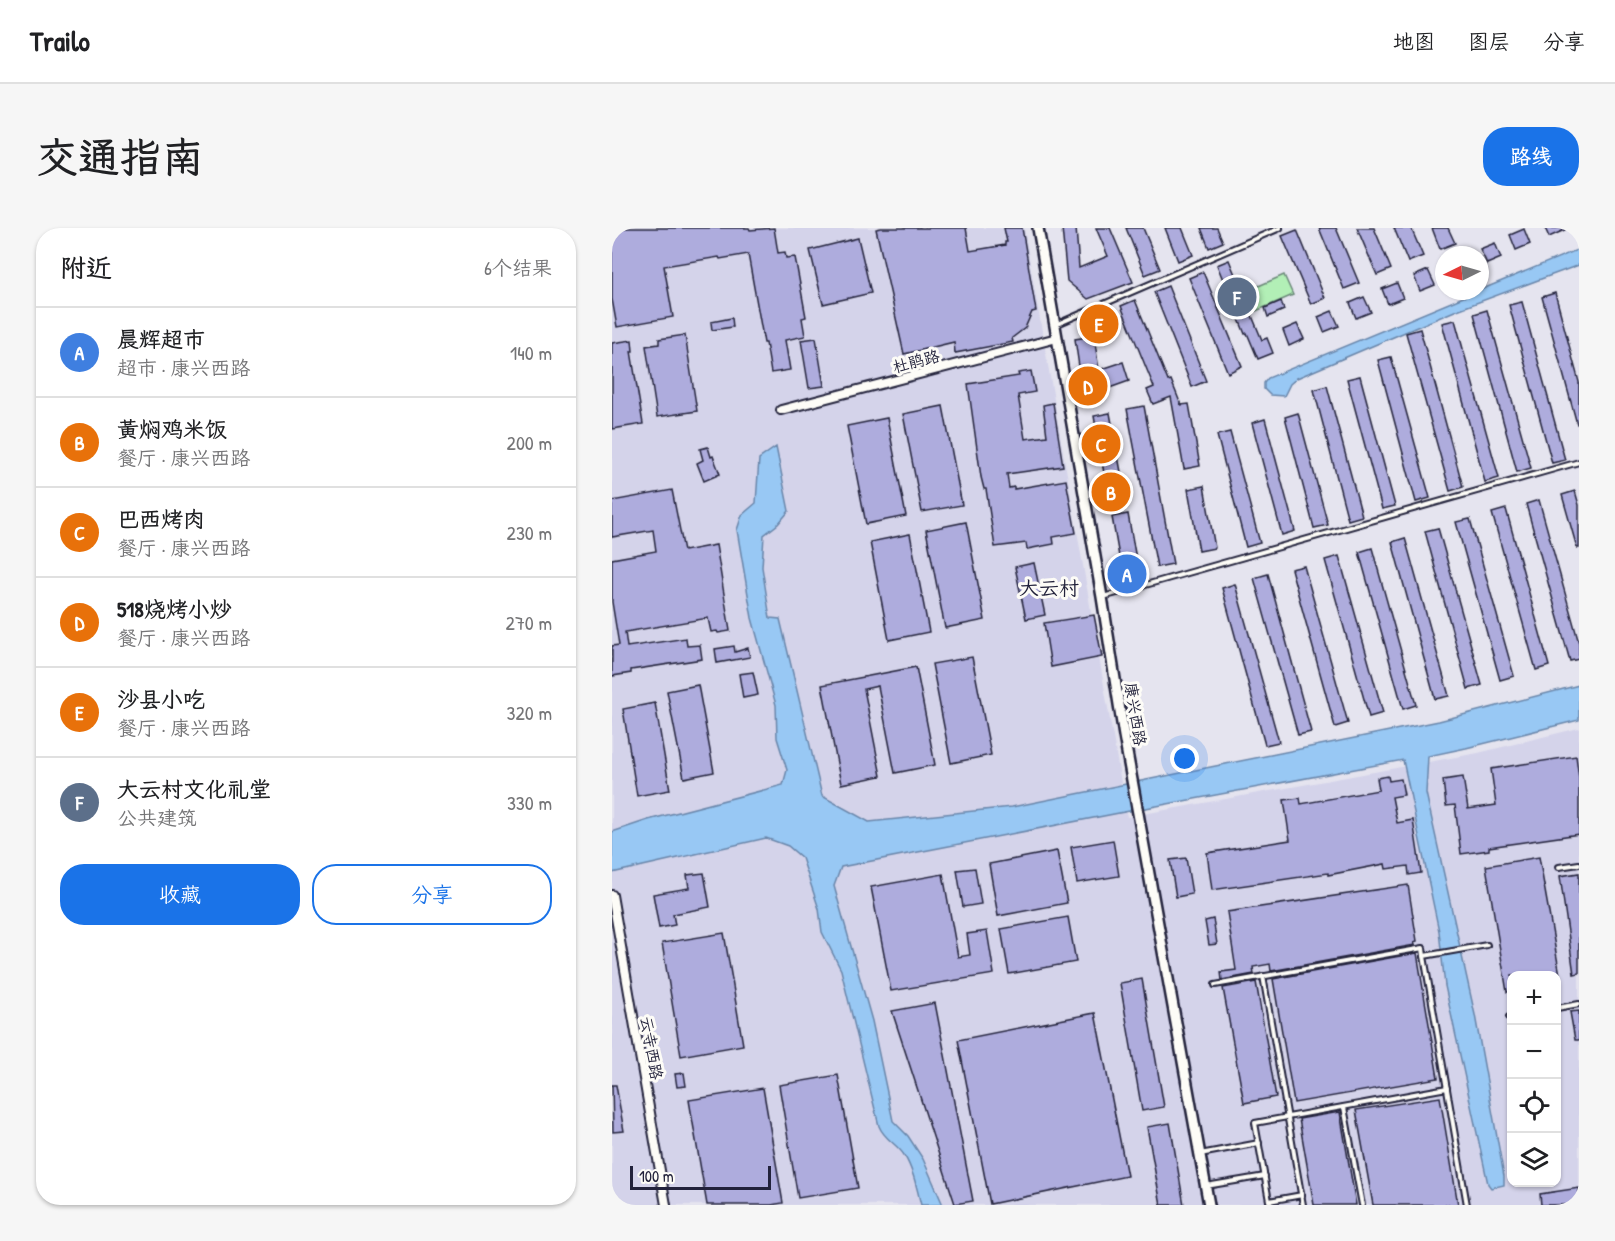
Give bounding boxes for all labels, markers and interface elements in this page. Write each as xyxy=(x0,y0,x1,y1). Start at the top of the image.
text: Trailo xyxy=(30,22,90,60)
text: 地图 xyxy=(1393,27,1435,56)
text: 图层 xyxy=(1468,27,1510,56)
text: 分享 xyxy=(1543,27,1585,56)
button: 路线 xyxy=(1483,127,1579,186)
text: 交通指南 xyxy=(36,128,204,185)
north arrow xyxy=(1435,246,1489,300)
text: 附近 xyxy=(60,250,112,285)
text: 6个结果 xyxy=(484,254,552,281)
pin: F xyxy=(1218,274,1256,320)
pin: E xyxy=(1080,302,1118,346)
text: 晨辉超市 xyxy=(117,324,205,354)
text: A xyxy=(75,339,84,366)
text: 140 m xyxy=(510,339,552,366)
street label: 杜鹃路 xyxy=(890,344,942,378)
text: 超市 · 康兴西路 xyxy=(117,354,250,381)
pin: D xyxy=(1068,364,1108,408)
text: 黄焖鸡米饭 xyxy=(117,414,227,444)
pin: C xyxy=(1082,422,1120,466)
text: B xyxy=(74,429,85,456)
text: 200 m xyxy=(507,429,552,456)
text: 餐厅 · 康兴西路 xyxy=(117,444,250,471)
pin: B xyxy=(1092,470,1130,514)
text: 巴西烤肉 xyxy=(117,504,205,534)
text: C xyxy=(74,519,85,546)
text: 230 m xyxy=(507,519,552,546)
text: 餐厅 · 康兴西路 xyxy=(117,534,250,561)
pin: A xyxy=(1108,552,1146,596)
district label: 大云村 xyxy=(1019,574,1079,601)
text: 518烧烤小炒 xyxy=(117,594,232,624)
text: D xyxy=(75,609,84,636)
text: 270 m xyxy=(506,609,552,636)
text: 餐厅 · 康兴西路 xyxy=(117,624,250,651)
street label: 康兴西路 xyxy=(1120,681,1152,747)
text: 沙县小吃 xyxy=(117,684,205,714)
text: E xyxy=(75,699,84,726)
text: 320 m xyxy=(507,699,552,726)
text: 餐厅 · 康兴西路 xyxy=(117,714,250,741)
your location xyxy=(1170,744,1199,773)
text: 大云村文化礼堂 xyxy=(117,774,271,804)
text: F xyxy=(76,789,83,816)
text: 330 m xyxy=(507,789,552,816)
text: 公共建筑 xyxy=(117,804,197,831)
button: 收藏 xyxy=(60,864,300,925)
button: 分享 xyxy=(312,864,552,925)
map controls xyxy=(1507,971,1561,1187)
button: + xyxy=(1507,971,1561,1025)
street label: 云寺西路 xyxy=(636,1015,668,1081)
button: − xyxy=(1507,1025,1561,1079)
button: locate xyxy=(1507,1079,1561,1133)
button: layers xyxy=(1507,1133,1561,1187)
scale bar xyxy=(630,1163,771,1190)
text: 100 m xyxy=(639,1165,674,1187)

